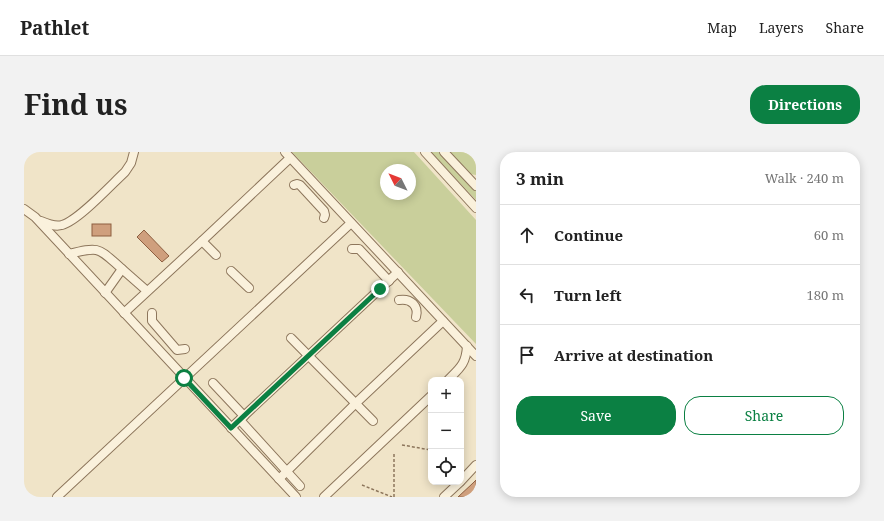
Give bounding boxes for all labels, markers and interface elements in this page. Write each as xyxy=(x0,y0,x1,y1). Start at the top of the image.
text: Pathlet xyxy=(20,15,89,41)
text: Map xyxy=(707,18,737,37)
text: Layers xyxy=(759,18,804,37)
text: Share xyxy=(826,18,864,37)
text: Find us xyxy=(24,85,128,123)
button: Directions xyxy=(750,85,860,124)
north arrow xyxy=(380,164,416,200)
text: 3 min xyxy=(516,167,564,190)
text: Walk · 240 m xyxy=(765,169,844,187)
icon: ahead xyxy=(516,224,538,246)
text: Continue xyxy=(554,225,623,245)
text: 60 m xyxy=(814,226,844,244)
route end xyxy=(371,280,389,298)
icon: left xyxy=(516,284,538,306)
text: Turn left xyxy=(554,285,622,305)
text: 180 m xyxy=(807,286,844,304)
icon: arrive xyxy=(516,344,538,366)
text: Arrive at destination xyxy=(554,345,713,365)
route start xyxy=(175,369,193,387)
map controls xyxy=(428,377,464,485)
button: + xyxy=(428,377,464,413)
button: Save xyxy=(516,396,676,435)
button: Share xyxy=(684,396,844,435)
button: − xyxy=(428,413,464,449)
button: locate xyxy=(428,449,464,485)

